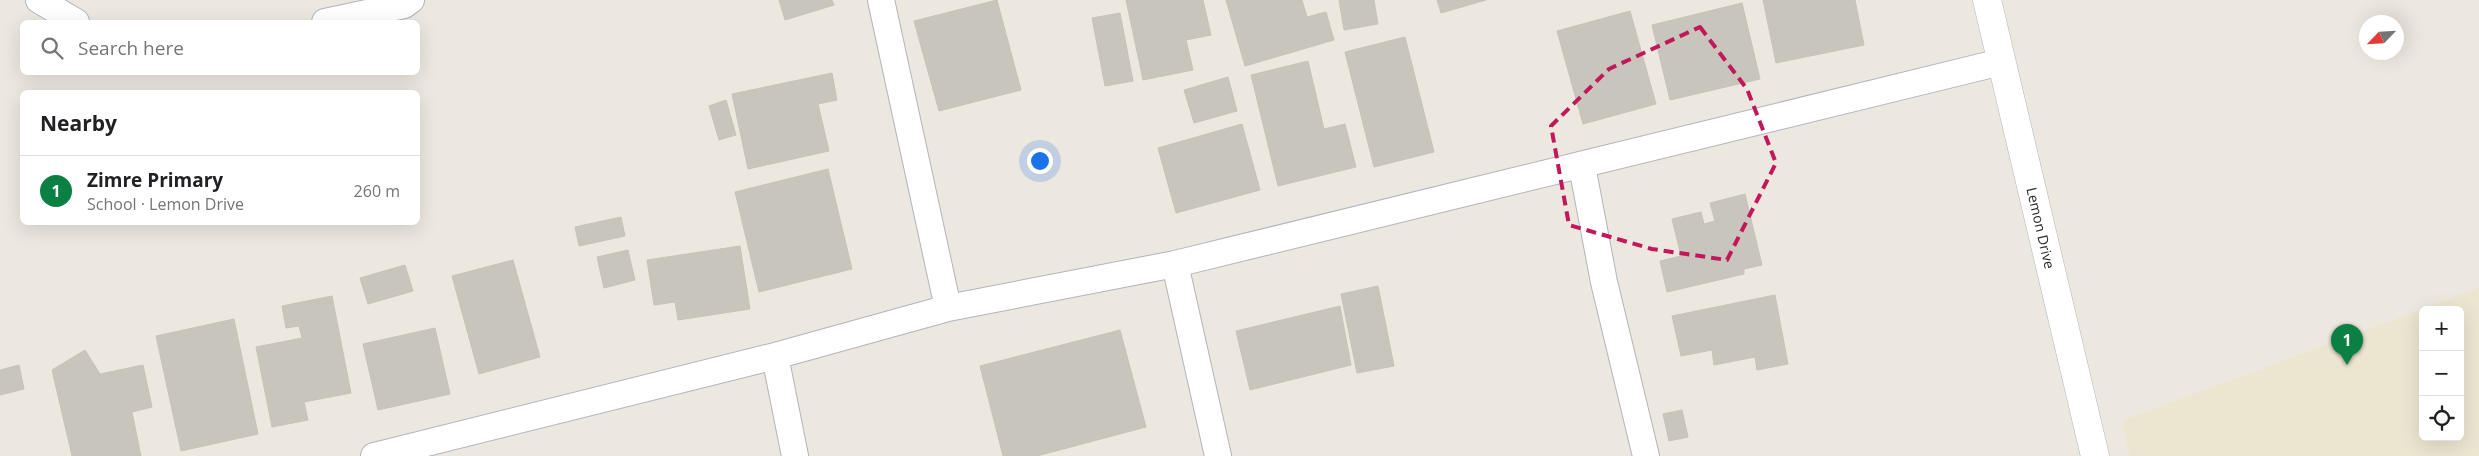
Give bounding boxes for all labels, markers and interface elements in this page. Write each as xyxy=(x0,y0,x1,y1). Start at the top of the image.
north arrow xyxy=(2359,15,2404,60)
search box xyxy=(20,20,420,75)
icon: search xyxy=(38,34,66,62)
text: Search here xyxy=(78,35,184,61)
text: Nearby xyxy=(40,109,117,137)
your location xyxy=(1027,148,1053,174)
text: Zimre Primary xyxy=(87,167,223,193)
text: 1 xyxy=(51,180,61,202)
text: 260 m xyxy=(354,180,400,202)
street label: Lemon Drive xyxy=(2022,185,2060,271)
text: School · Lemon Drive xyxy=(87,193,244,215)
map controls xyxy=(2419,306,2464,441)
button: + xyxy=(2419,306,2464,351)
pin: 1 xyxy=(2331,324,2363,365)
button: − xyxy=(2419,351,2464,396)
button: locate xyxy=(2419,396,2464,441)

